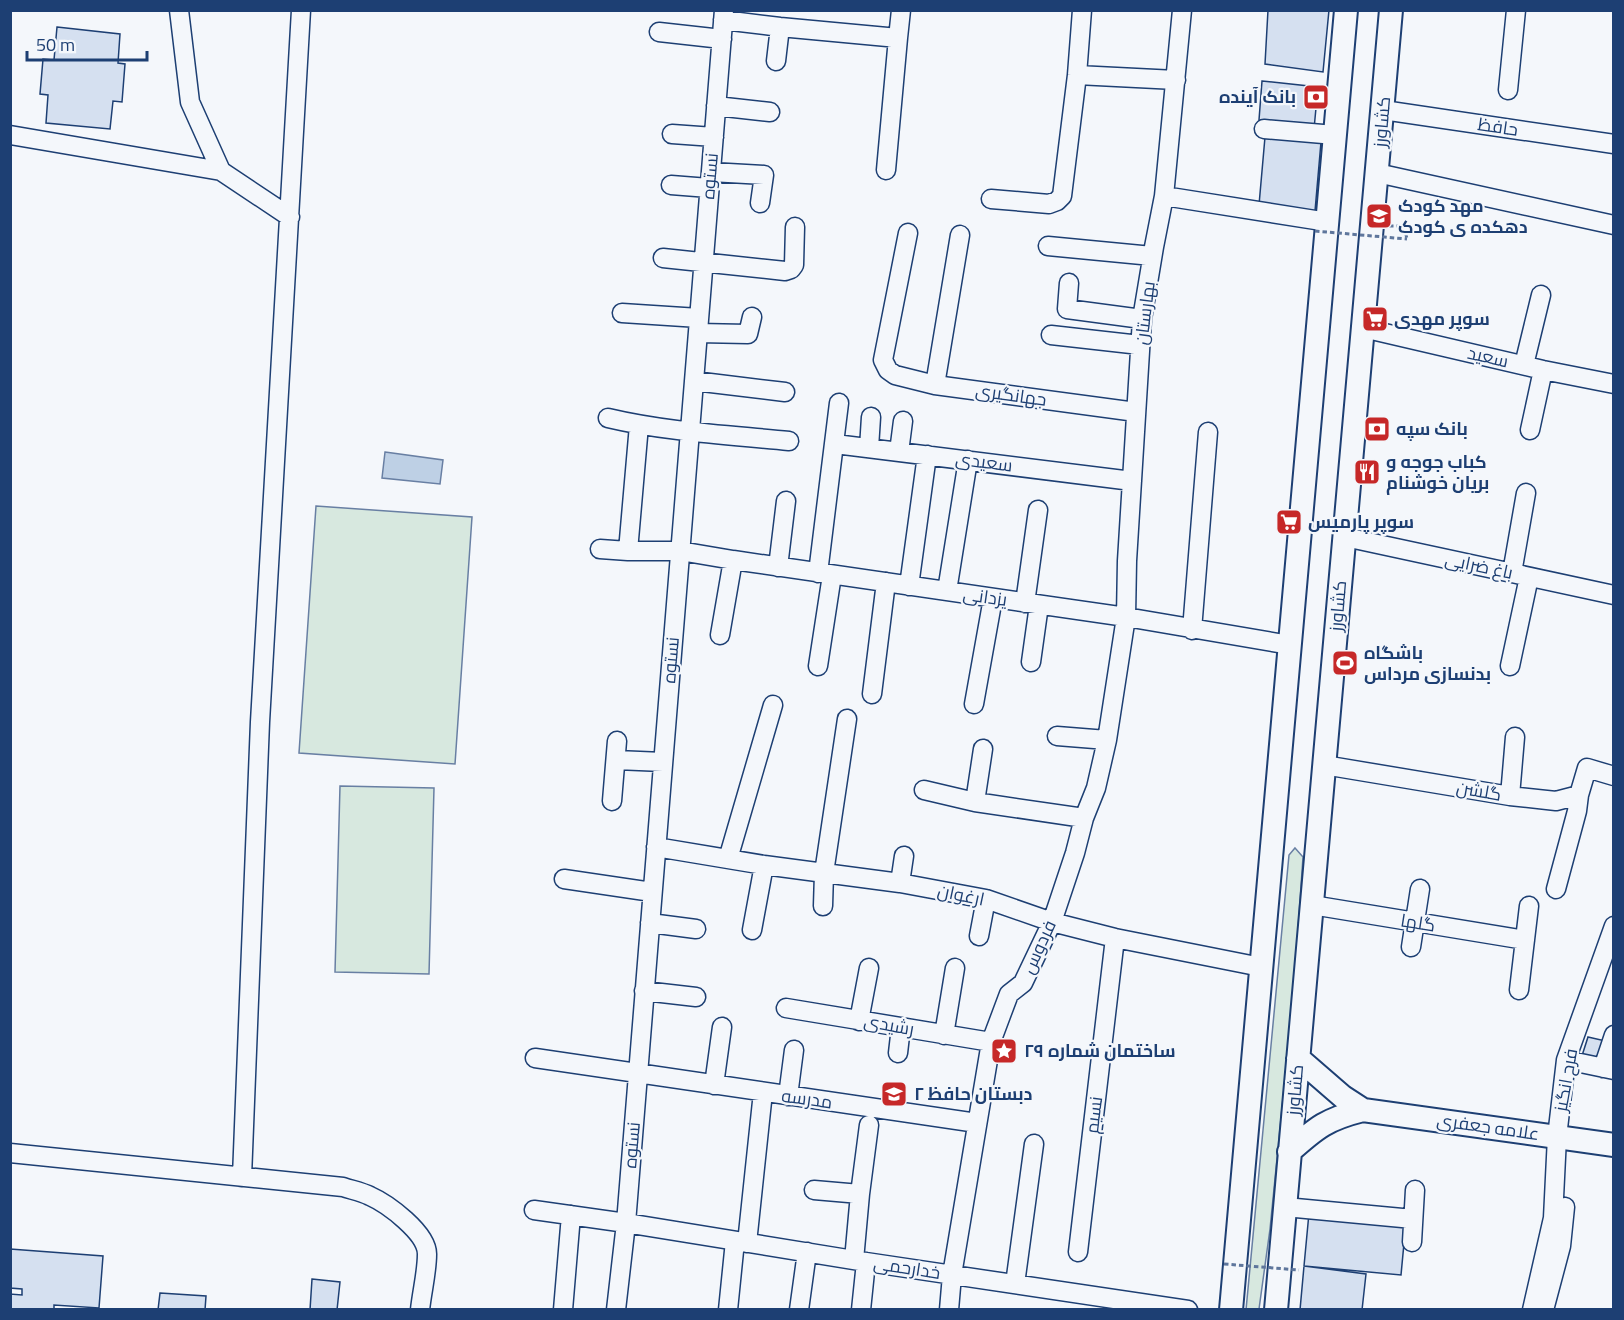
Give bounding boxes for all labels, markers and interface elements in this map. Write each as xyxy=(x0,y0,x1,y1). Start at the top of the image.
scale bar xyxy=(27,24,147,62)
text: 50 m xyxy=(36,31,75,58)
bank icon: بانک آینده xyxy=(1301,82,1331,112)
place label: بانک آینده xyxy=(1219,83,1296,110)
street label: کشاورز xyxy=(1366,95,1397,150)
street label: حافظ xyxy=(1476,110,1520,143)
street label: نستوه xyxy=(694,152,725,200)
place label: مهد کودک دهکده ی کودک xyxy=(1398,192,1528,240)
school or university icon: مهد کودک دهکده ی کودک xyxy=(1364,201,1394,231)
street label: بهارستان xyxy=(1127,279,1162,346)
supermarket icon: سوپر مهدی xyxy=(1360,304,1390,334)
place label: سوپر مهدی xyxy=(1394,305,1490,332)
street label: سعید xyxy=(1465,339,1511,374)
street label: جهانگیری xyxy=(974,376,1048,413)
bank icon: بانک سپه xyxy=(1362,414,1392,444)
place label: بانک سپه xyxy=(1396,415,1468,442)
street label: سعیدی xyxy=(954,445,1014,478)
place label: کباب جوجه و بریان خوشنام xyxy=(1386,448,1489,496)
restaurant icon: کباب جوجه و بریان خوشنام xyxy=(1352,457,1382,487)
supermarket icon: سوپر پارمیس xyxy=(1274,507,1304,537)
place label: سوپر پارمیس xyxy=(1308,508,1414,535)
street label: باغ ضرایی xyxy=(1442,545,1516,586)
street label: کشاورز xyxy=(1322,579,1353,634)
street label: یزدانی xyxy=(961,580,1009,613)
street label: نستوه xyxy=(655,636,686,684)
place label: باشگاه بدنسازی مرداس xyxy=(1364,639,1491,687)
sports icon: باشگاه بدنسازی مرداس xyxy=(1330,648,1360,678)
street label: گلشن xyxy=(1454,773,1504,808)
street label: ارغوان xyxy=(935,876,987,913)
street label: گلها xyxy=(1399,906,1437,939)
street label: فردوس xyxy=(1014,915,1063,978)
street label: رشیدی xyxy=(862,1007,916,1042)
place icon: ساختمان شماره ۲۹ xyxy=(989,1036,1019,1066)
place label: ساختمان شماره ۲۹ xyxy=(1024,1037,1176,1064)
street label: فرح انگیز xyxy=(1546,1046,1584,1115)
street label: کشاورز xyxy=(1279,1063,1310,1118)
school or university icon: دبستان حافظ ۲ xyxy=(879,1079,909,1109)
place label: دبستان حافظ ۲ xyxy=(914,1080,1033,1107)
street label: مدرسه xyxy=(780,1082,834,1115)
street label: نسیم xyxy=(1078,1095,1109,1135)
street label: علامه جعفری xyxy=(1435,1106,1541,1147)
street label: نستوه xyxy=(616,1121,647,1169)
street label: خدارحمی xyxy=(872,1249,942,1286)

